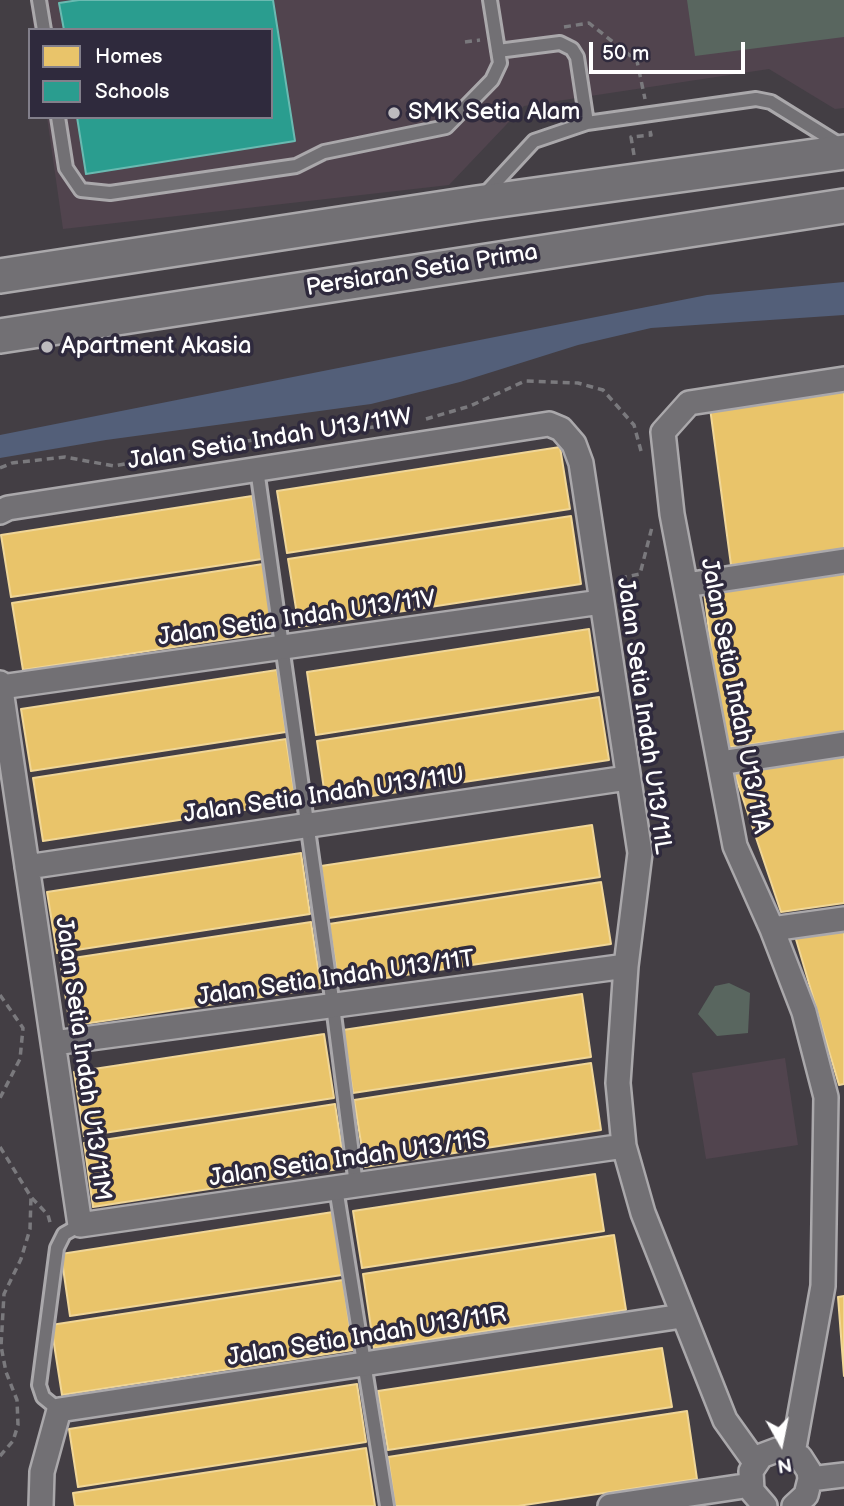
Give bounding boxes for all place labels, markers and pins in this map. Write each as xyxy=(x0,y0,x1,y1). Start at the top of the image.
place label: SMK Setia Alam xyxy=(408,99,580,127)
marker: SMK Setia Alam xyxy=(386,105,402,121)
place label: Apartment Akasia xyxy=(61,333,252,361)
marker: Apartment Akasia xyxy=(39,339,55,355)

